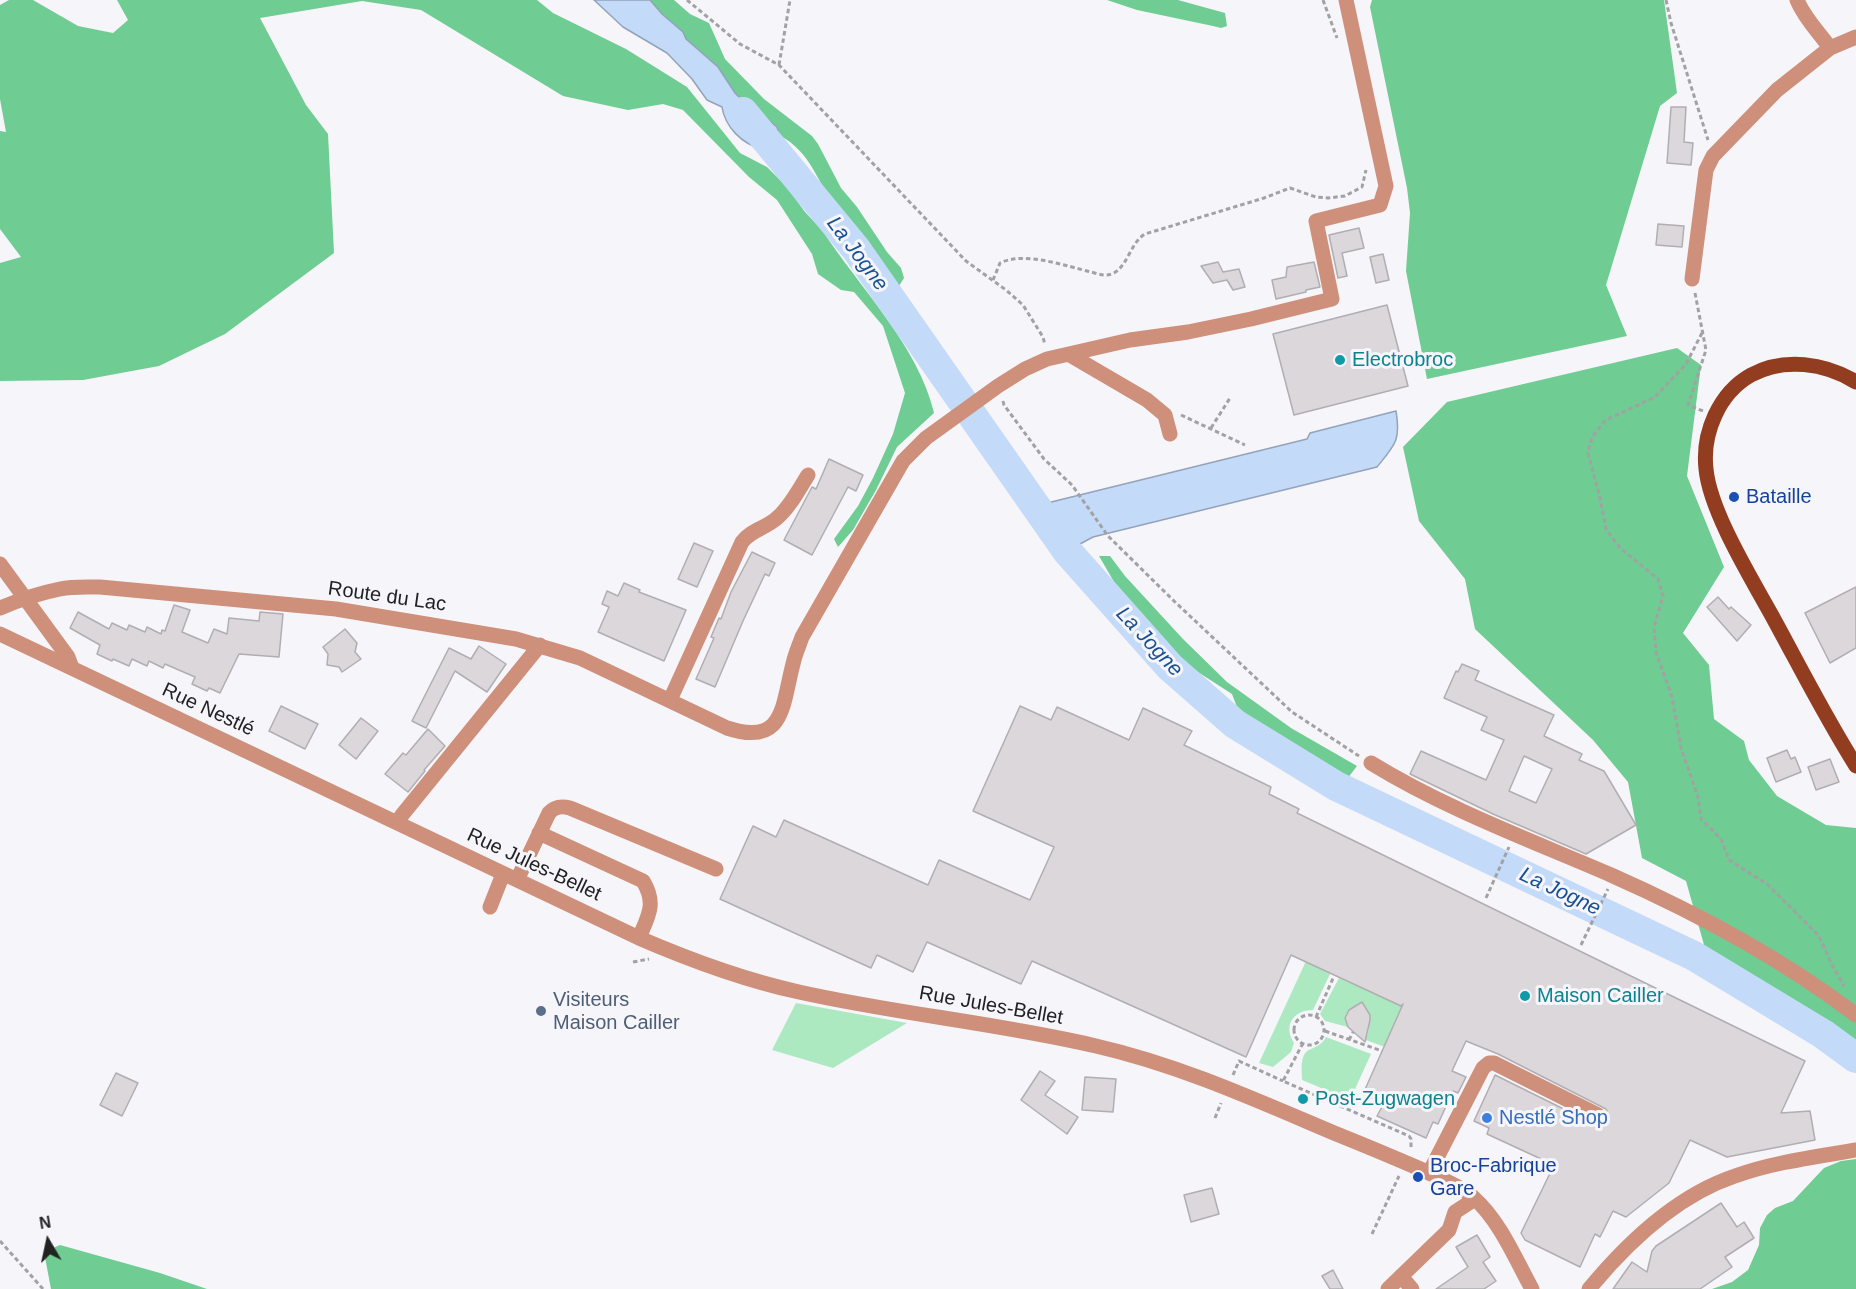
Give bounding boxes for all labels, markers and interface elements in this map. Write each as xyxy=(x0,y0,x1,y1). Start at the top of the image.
water label: La Jogne xyxy=(821,212,893,296)
place label: Electrobroc xyxy=(1352,348,1453,372)
marker: Electrobroc xyxy=(1333,353,1347,367)
place label: Bataille xyxy=(1746,485,1812,509)
marker: Bataille xyxy=(1727,490,1741,504)
street label: Route du Lac xyxy=(326,577,448,617)
water label: La Jogne xyxy=(1110,602,1188,682)
street label: Rue Nestlé xyxy=(158,678,258,742)
street label: Rue Jules-Bellet xyxy=(463,823,605,907)
water label: La Jogne xyxy=(1516,862,1604,922)
street label: Rue Jules-Bellet xyxy=(917,982,1065,1030)
place label: Maison Cailler xyxy=(1537,984,1664,1008)
place label: Visiteurs Maison Cailler xyxy=(553,988,680,1035)
marker: Maison Cailler xyxy=(1518,989,1532,1003)
marker: Visiteurs Maison Cailler xyxy=(534,1004,548,1018)
place label: Post-Zugwagen xyxy=(1315,1087,1455,1111)
marker: Post-Zugwagen xyxy=(1296,1092,1310,1106)
place label: Nestlé Shop xyxy=(1499,1106,1608,1130)
marker: Nestlé Shop xyxy=(1480,1111,1494,1125)
place label: Broc-Fabrique Gare xyxy=(1430,1154,1557,1201)
marker: Broc-Fabrique Gare xyxy=(1411,1170,1425,1184)
north arrow xyxy=(18,1211,78,1271)
text: N xyxy=(38,1213,52,1232)

